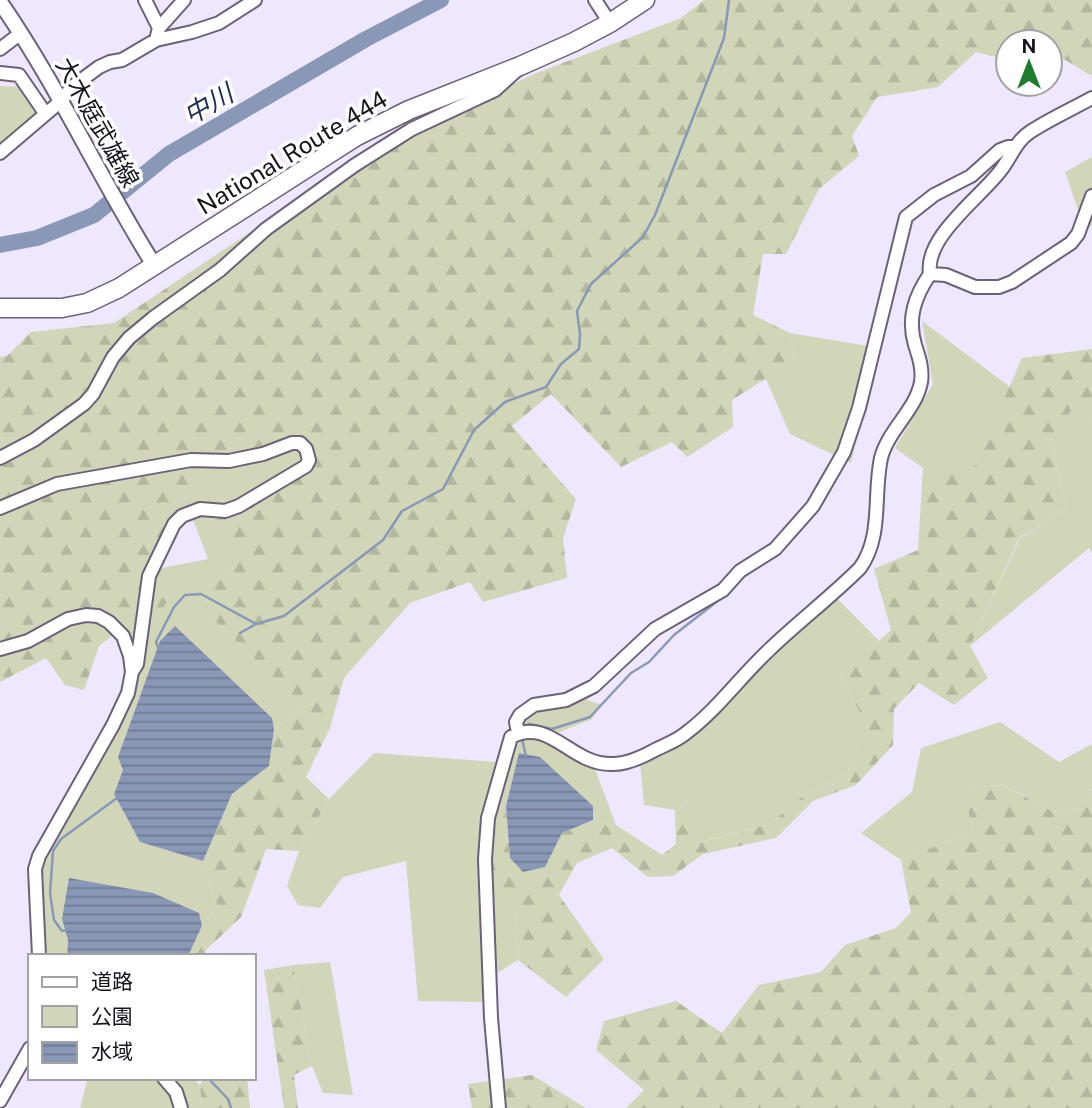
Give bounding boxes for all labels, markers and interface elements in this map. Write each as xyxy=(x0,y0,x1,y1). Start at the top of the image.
north arrow xyxy=(994,28,1064,98)
text: N xyxy=(1022,35,1036,57)
street label: 大木庭武雄線 xyxy=(51,52,145,192)
water label: 中川 xyxy=(178,76,241,130)
street label: National Route 444 xyxy=(192,84,392,220)
legend xyxy=(28,954,256,1080)
text: 道路 xyxy=(91,969,133,994)
text: 公園 xyxy=(91,1004,133,1029)
text: 水域 xyxy=(91,1039,133,1064)

